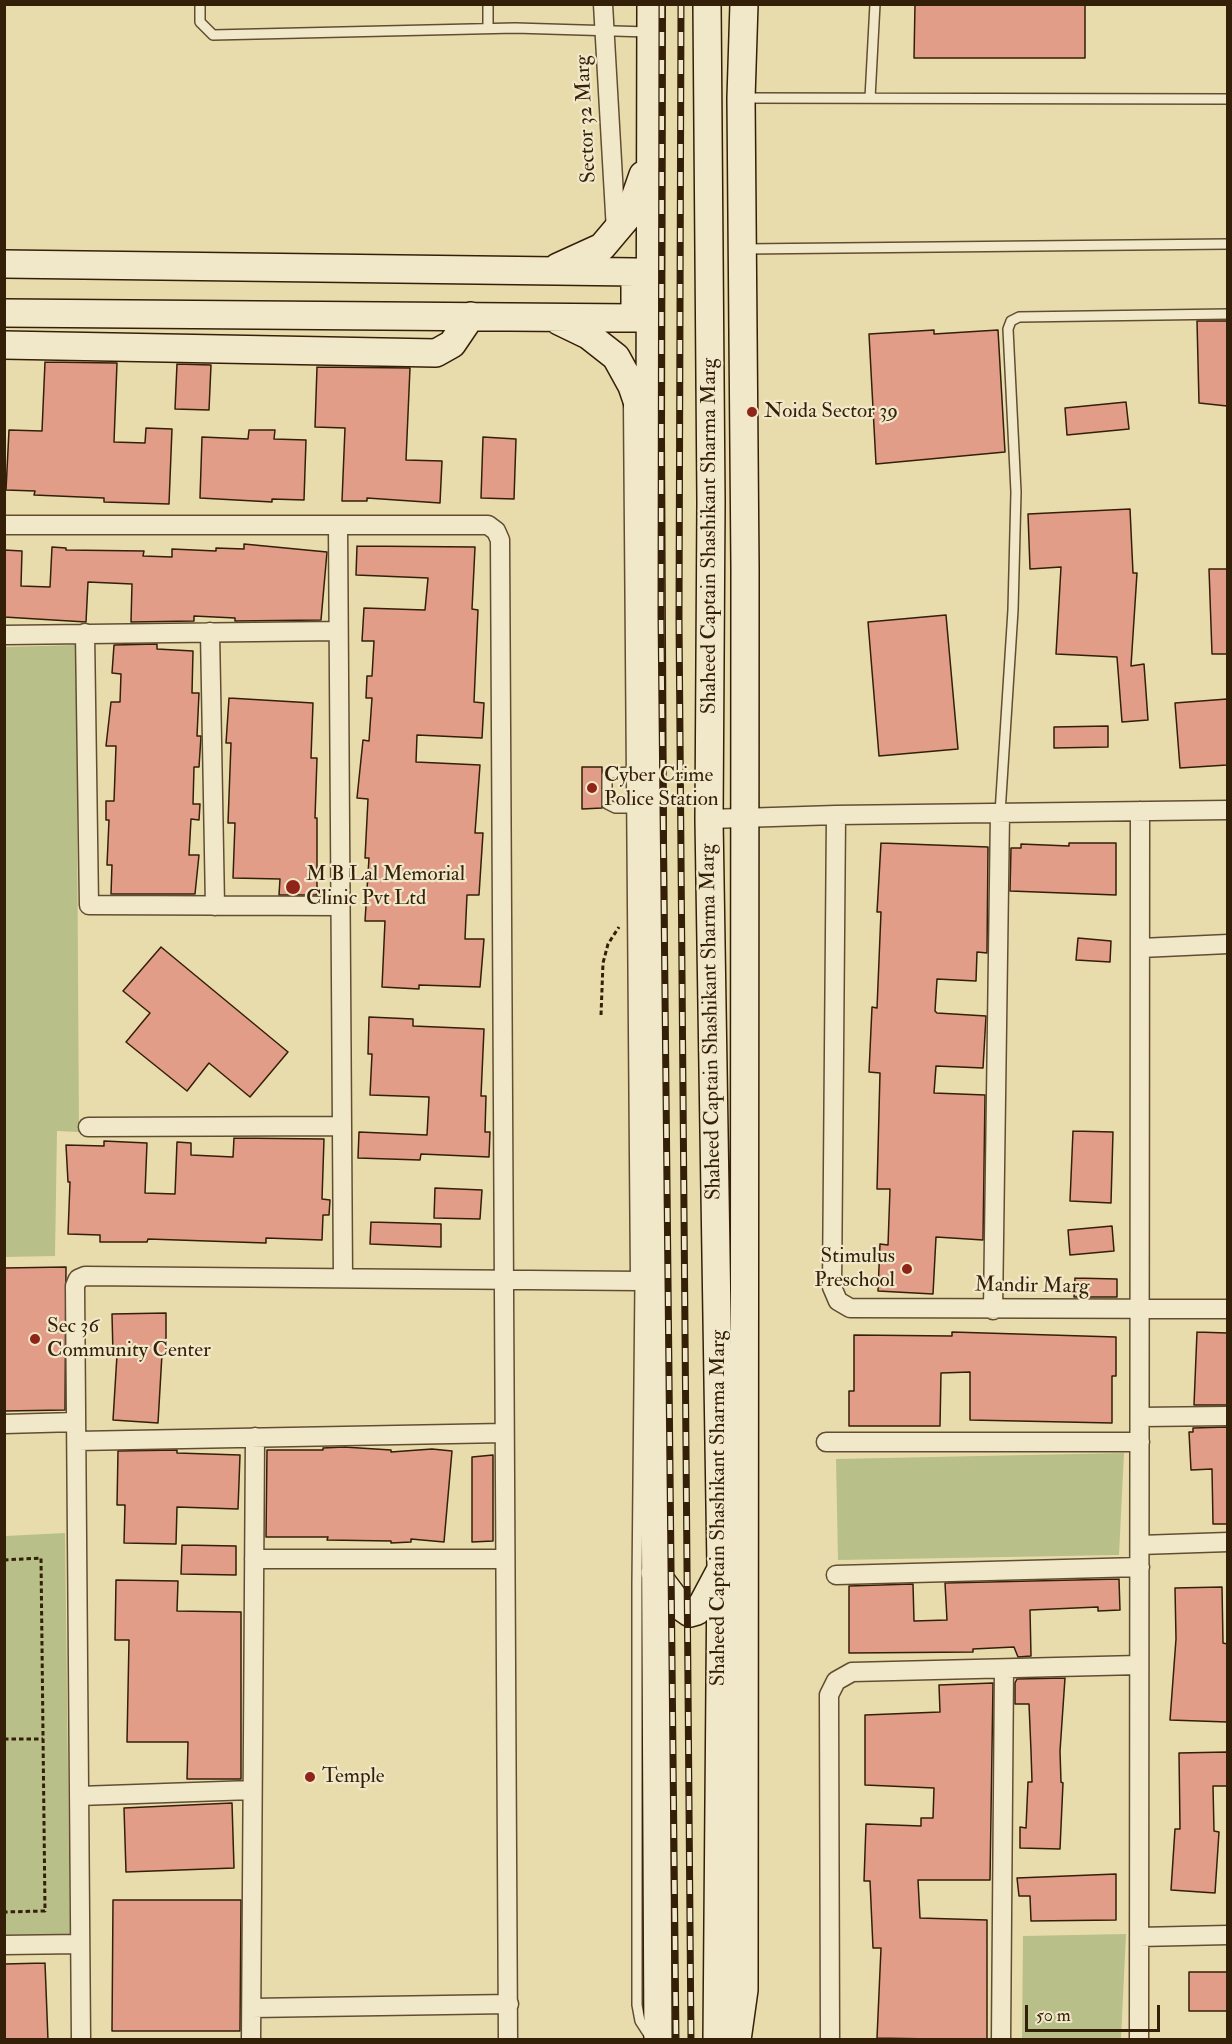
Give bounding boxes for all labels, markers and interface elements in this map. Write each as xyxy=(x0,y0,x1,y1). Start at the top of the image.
street label: Sector 32 Marg xyxy=(571,54,603,184)
street label: Shaheed Captain Shashikant Sharma Marg xyxy=(697,358,723,714)
place label: Noida Sector 39 xyxy=(764,399,898,425)
marker: Noida Sector 39 xyxy=(745,405,759,419)
place label: Cyber Crime Police Station xyxy=(604,763,719,813)
marker: Cyber Crime Police Station xyxy=(585,781,599,795)
street label: Shaheed Captain Shashikant Sharma Marg xyxy=(696,844,728,1200)
place label: M B Lal Memorial Clinic Pvt Ltd xyxy=(306,862,465,912)
marker: M B Lal Memorial Clinic Pvt Ltd xyxy=(284,878,302,896)
place label: Stimulus Preschool xyxy=(814,1244,895,1294)
marker: Stimulus Preschool xyxy=(900,1262,914,1276)
street label: Mandir Marg xyxy=(974,1273,1090,1301)
place label: Sec 36 Community Center xyxy=(47,1314,211,1364)
street label: Shaheed Captain Shashikant Sharma Marg xyxy=(706,1330,732,1686)
marker: Sec 36 Community Center xyxy=(28,1332,42,1346)
place label: Temple xyxy=(322,1764,384,1790)
marker: Temple xyxy=(303,1770,317,1784)
scale bar xyxy=(1028,1993,1163,2031)
text: 50 m xyxy=(1036,2004,1071,2027)

